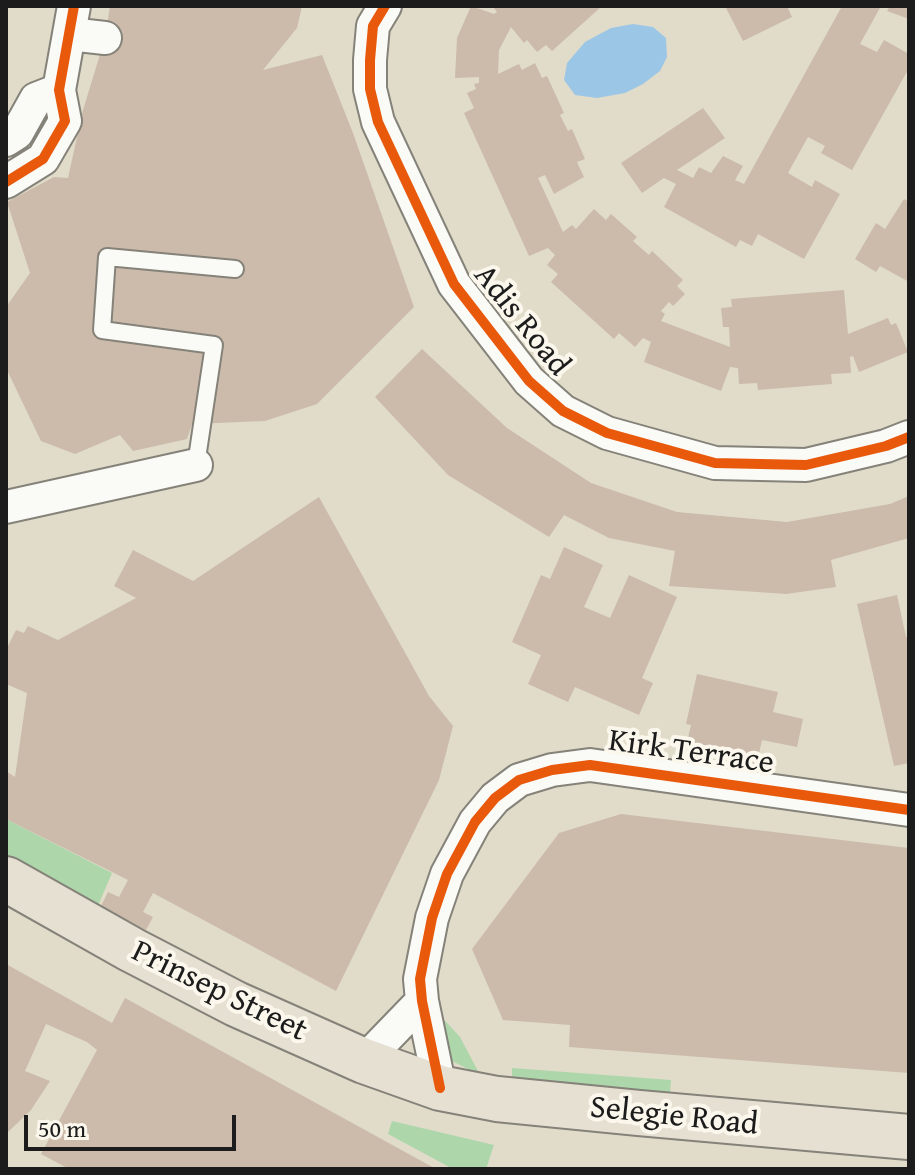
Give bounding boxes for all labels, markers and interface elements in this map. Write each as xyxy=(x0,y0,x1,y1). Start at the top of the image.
street label: Adis Road xyxy=(464,258,578,384)
street label: Kirk Terrace xyxy=(606,722,776,784)
street label: Prinsep Street xyxy=(125,933,313,1051)
street label: Selegie Road xyxy=(588,1089,760,1145)
scale bar xyxy=(28,1099,240,1149)
text: 50 m xyxy=(38,1111,86,1146)

